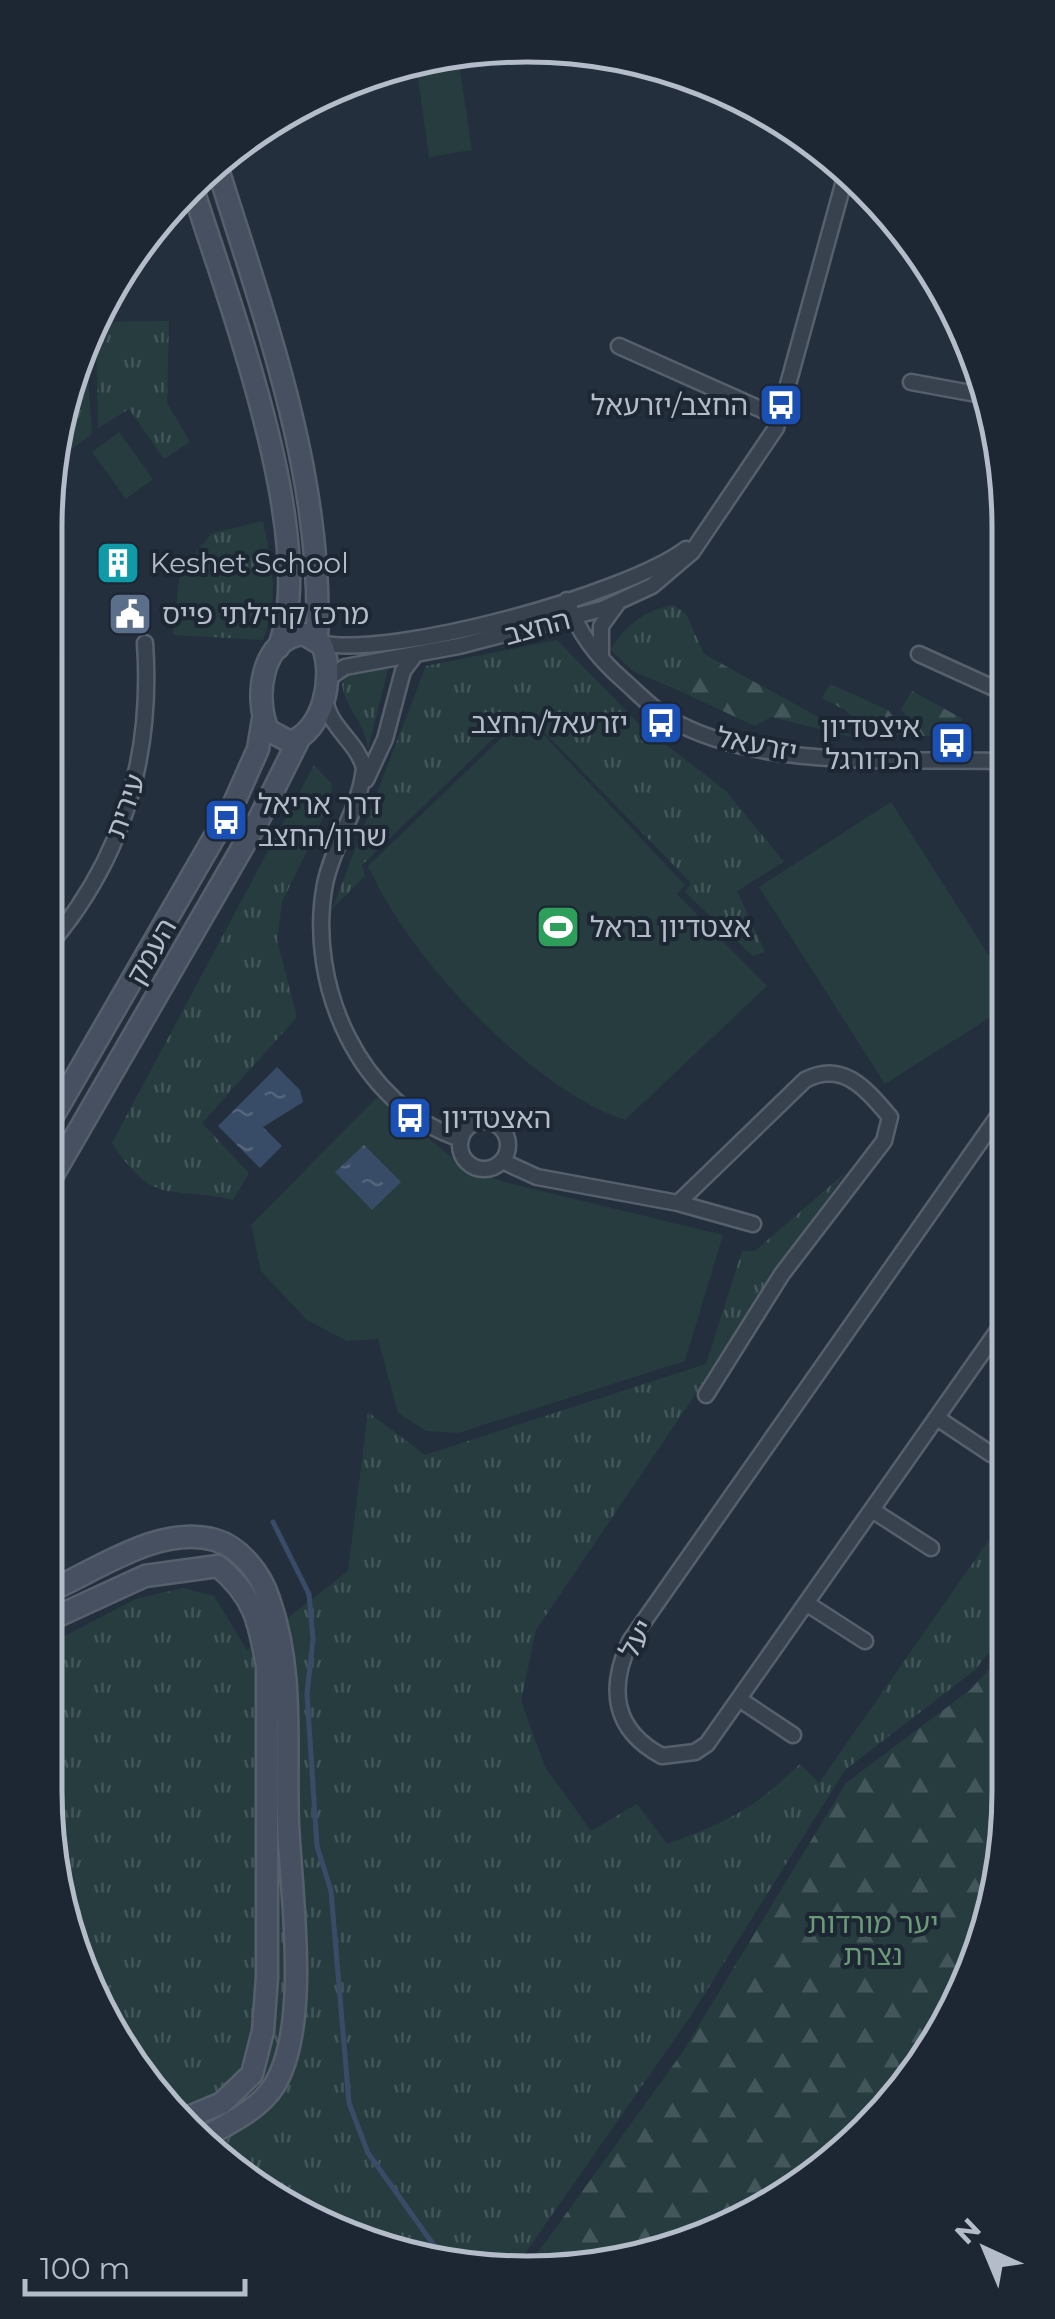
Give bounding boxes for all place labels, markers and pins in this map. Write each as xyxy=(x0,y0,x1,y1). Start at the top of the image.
bus stop icon: החצב/יזרעאל xyxy=(758,382,804,428)
place label: החצב/יזרעאל xyxy=(591,388,748,422)
building icon: Keshet School xyxy=(95,540,141,586)
place label: Keshet School xyxy=(150,546,349,580)
public building icon: מרכז קהילתי פייס xyxy=(107,591,153,637)
place label: מרכז קהילתי פייס xyxy=(162,597,369,631)
bus stop icon: יזרעאל/החצב xyxy=(638,700,684,746)
place label: יזרעאל/החצב xyxy=(471,706,628,740)
place label: איצטדיון הכדורגל xyxy=(821,710,920,776)
bus stop icon: איצטדיון הכדורגל xyxy=(929,720,975,766)
place label: דרך אריאל שרון/החצב xyxy=(258,787,387,853)
bus stop icon: דרך אריאל שרון/החצב xyxy=(203,797,249,843)
sports icon: אצטדיון בראל xyxy=(535,904,581,950)
place label: אצטדיון בראל xyxy=(590,910,751,944)
bus stop icon: האצטדיון xyxy=(387,1095,433,1141)
place label: האצטדיון xyxy=(442,1101,551,1135)

